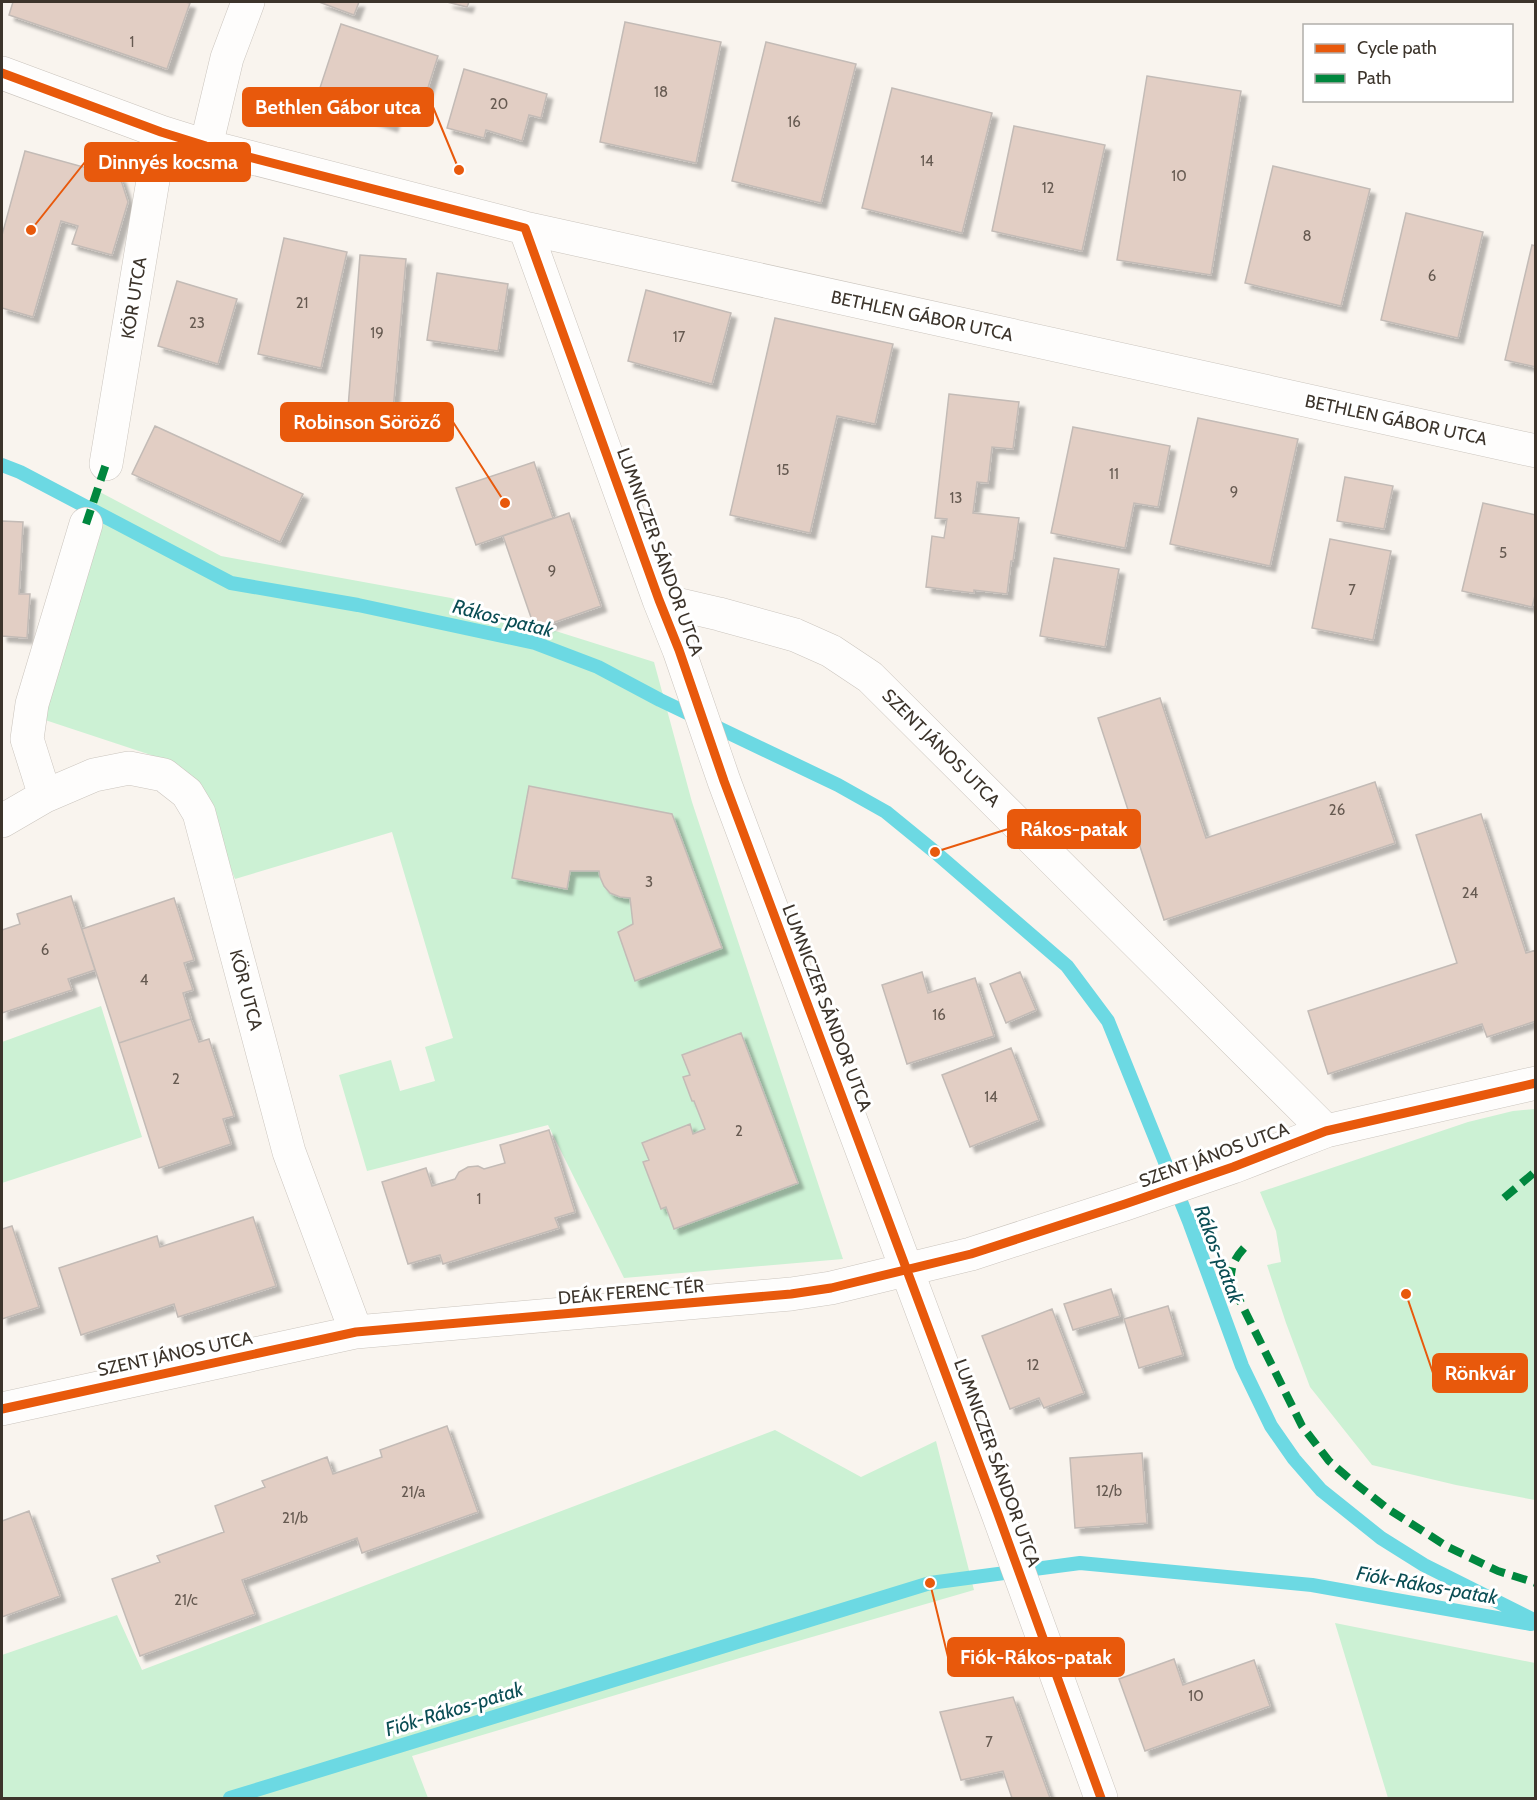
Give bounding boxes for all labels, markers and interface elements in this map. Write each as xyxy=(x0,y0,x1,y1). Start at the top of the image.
legend xyxy=(1303,24,1513,102)
house number: 1 xyxy=(130,33,134,51)
text: Cycle path xyxy=(1357,37,1437,59)
text: Path xyxy=(1357,67,1391,89)
house number: 18 xyxy=(654,83,668,101)
callout: Bethlen Gábor utca xyxy=(243,88,433,126)
text: Bethlen Gábor utca xyxy=(255,95,421,119)
house number: 20 xyxy=(490,95,508,113)
house number: 16 xyxy=(787,113,801,131)
callout: Dinnyés kocsma xyxy=(85,143,250,181)
text: Dinnyés kocsma xyxy=(98,150,238,174)
house number: 14 xyxy=(920,152,934,170)
house number: 10 xyxy=(1171,167,1187,185)
house number: 12 xyxy=(1042,179,1055,197)
house number: 8 xyxy=(1302,227,1312,245)
street label: KÖR UTCA xyxy=(117,255,151,341)
house number: 6 xyxy=(1428,267,1436,285)
street label: BETHLEN GÁBOR UTCA xyxy=(829,286,1015,346)
house number: 21 xyxy=(296,294,308,312)
house number: 23 xyxy=(189,314,205,332)
house number: 19 xyxy=(370,324,384,342)
house number: 17 xyxy=(673,328,686,346)
street label: BETHLEN GÁBOR UTCA xyxy=(1303,390,1489,450)
callout: Robinson Söröző xyxy=(281,403,453,441)
text: Robinson Söröző xyxy=(293,410,441,434)
street label: LUMNICZER SÁNDOR UTCA xyxy=(612,445,708,659)
house number: 15 xyxy=(776,461,790,479)
house number: 11 xyxy=(1109,465,1119,483)
house number: 9 xyxy=(1230,483,1238,501)
house number: 13 xyxy=(949,489,963,507)
house number: 5 xyxy=(1499,544,1507,562)
house number: 9 xyxy=(548,562,556,580)
house number: 7 xyxy=(1348,581,1356,599)
water label: Rákos-patak xyxy=(450,594,557,642)
street label: SZENT JÁNOS UTCA xyxy=(877,684,1005,812)
house number: 26 xyxy=(1329,801,1345,819)
callout: Rákos-patak xyxy=(1008,810,1140,848)
text: Rákos-patak xyxy=(1020,817,1128,841)
house number: 3 xyxy=(645,873,653,891)
house number: 24 xyxy=(1462,884,1479,902)
street label: LUMNICZER SÁNDOR UTCA xyxy=(777,901,877,1115)
house number: 6 xyxy=(41,941,49,959)
street label: KÖR UTCA xyxy=(225,947,267,1033)
house number: 4 xyxy=(140,971,149,989)
house number: 16 xyxy=(932,1006,946,1024)
house number: 2 xyxy=(172,1070,180,1088)
house number: 14 xyxy=(984,1088,998,1106)
street label: SZENT JÁNOS UTCA xyxy=(1136,1118,1292,1192)
house number: 2 xyxy=(735,1122,743,1140)
house number: 1 xyxy=(477,1190,481,1208)
water label: Rákos-patak xyxy=(1189,1202,1249,1308)
street label: DEÁK FERENC TÉR xyxy=(557,1275,705,1309)
street label: SZENT JÁNOS UTCA xyxy=(96,1327,254,1381)
callout: Rönkvár xyxy=(1433,1354,1527,1392)
street label: LUMNICZER SÁNDOR UTCA xyxy=(949,1356,1045,1570)
house number: 12 xyxy=(1027,1356,1040,1374)
text: Rönkvár xyxy=(1445,1361,1516,1385)
house number: 12/b xyxy=(1096,1482,1122,1500)
house number: 21/a xyxy=(401,1483,426,1501)
house number: 21/b xyxy=(282,1509,308,1527)
water label: Fiók-Rákos-patak xyxy=(1355,1561,1501,1609)
house number: 21/c xyxy=(174,1591,198,1609)
callout: Fiók-Rákos-patak xyxy=(948,1638,1124,1676)
text: Fiók-Rákos-patak xyxy=(960,1645,1112,1669)
water label: Fiók-Rákos-patak xyxy=(382,1676,527,1741)
house number: 10 xyxy=(1188,1687,1204,1705)
house number: 7 xyxy=(985,1733,993,1751)

